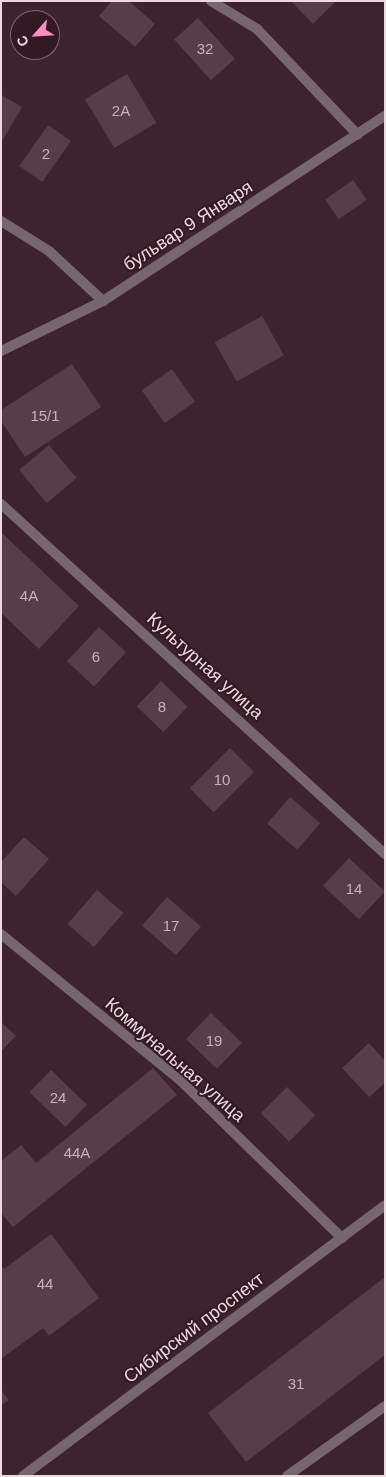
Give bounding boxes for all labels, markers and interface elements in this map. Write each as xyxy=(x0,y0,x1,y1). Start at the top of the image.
north arrow xyxy=(10,10,60,60)
text: С xyxy=(13,33,32,49)
house number: 32 xyxy=(197,40,213,58)
house number: 2А xyxy=(112,102,130,120)
house number: 2 xyxy=(42,145,50,163)
street label: бульвар 9 Января xyxy=(119,176,257,276)
house number: 15/1 xyxy=(30,407,60,425)
house number: 4А xyxy=(20,587,38,605)
street label: Культурная улица xyxy=(142,608,268,724)
house number: 6 xyxy=(92,648,100,666)
house number: 8 xyxy=(158,698,166,716)
house number: 10 xyxy=(214,771,230,789)
house number: 14 xyxy=(346,880,362,898)
house number: 17 xyxy=(163,917,179,935)
street label: Коммунальная улица xyxy=(101,993,249,1127)
house number: 19 xyxy=(206,1032,222,1050)
house number: 24 xyxy=(50,1089,66,1107)
house number: 44А xyxy=(64,1144,90,1162)
street label: Сибирский проспект xyxy=(120,1268,268,1388)
house number: 44 xyxy=(37,1275,53,1293)
house number: 31 xyxy=(288,1375,304,1393)

